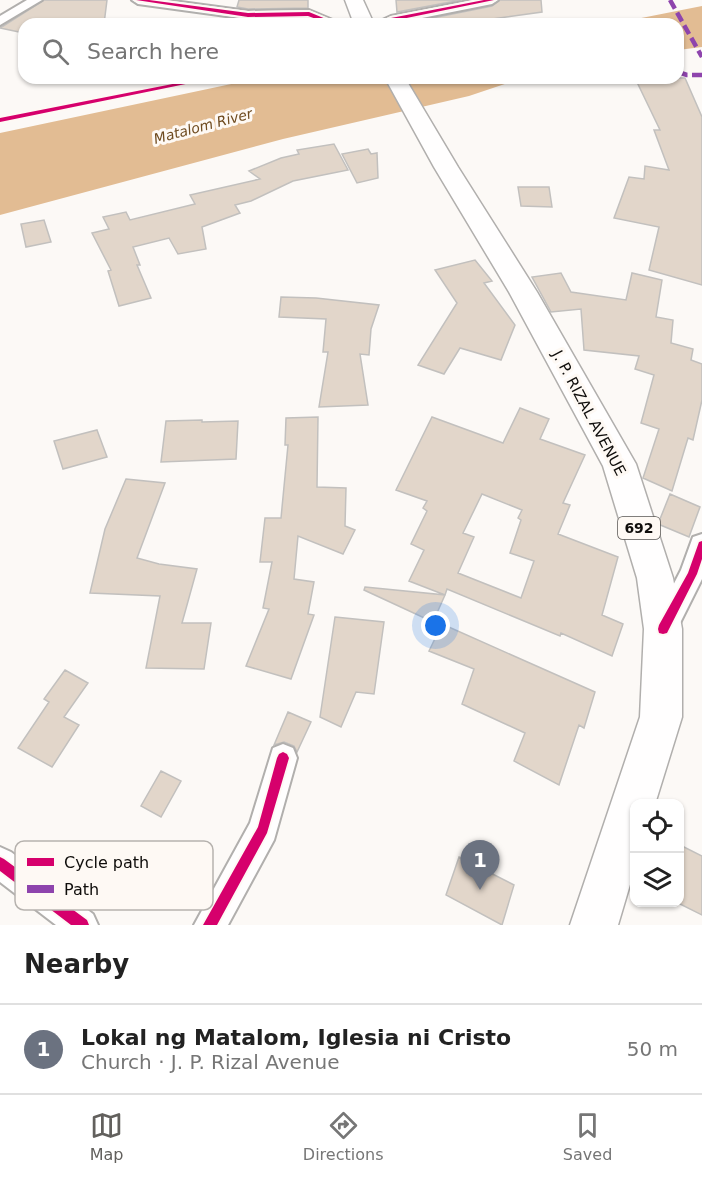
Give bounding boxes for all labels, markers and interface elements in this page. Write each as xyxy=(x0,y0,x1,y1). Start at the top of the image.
search box xyxy=(18,18,684,84)
icon: search xyxy=(39,35,72,68)
text: Search here xyxy=(87,39,219,64)
water label: Matalom River xyxy=(152,105,255,147)
street label: J. P. RIZAL AVENUE xyxy=(548,346,630,479)
road number: 692 xyxy=(618,517,660,539)
your location xyxy=(421,611,450,640)
map controls xyxy=(630,799,684,907)
button: locate xyxy=(630,799,684,853)
pin: 1 xyxy=(460,840,500,890)
legend xyxy=(15,841,213,910)
text: Cycle path xyxy=(64,853,149,872)
button: layers xyxy=(630,853,684,907)
text: Path xyxy=(64,880,99,899)
text: Nearby xyxy=(24,949,129,979)
text: Lokal ng Matalom, Iglesia ni Cristo xyxy=(81,1025,511,1050)
text: 1 xyxy=(37,1037,50,1061)
text: 50 m xyxy=(627,1037,678,1061)
text: Church · J. P. Rizal Avenue xyxy=(81,1050,340,1074)
tab: Map xyxy=(90,1109,123,1164)
tab: Directions xyxy=(303,1109,383,1164)
tab: Saved xyxy=(563,1109,612,1164)

